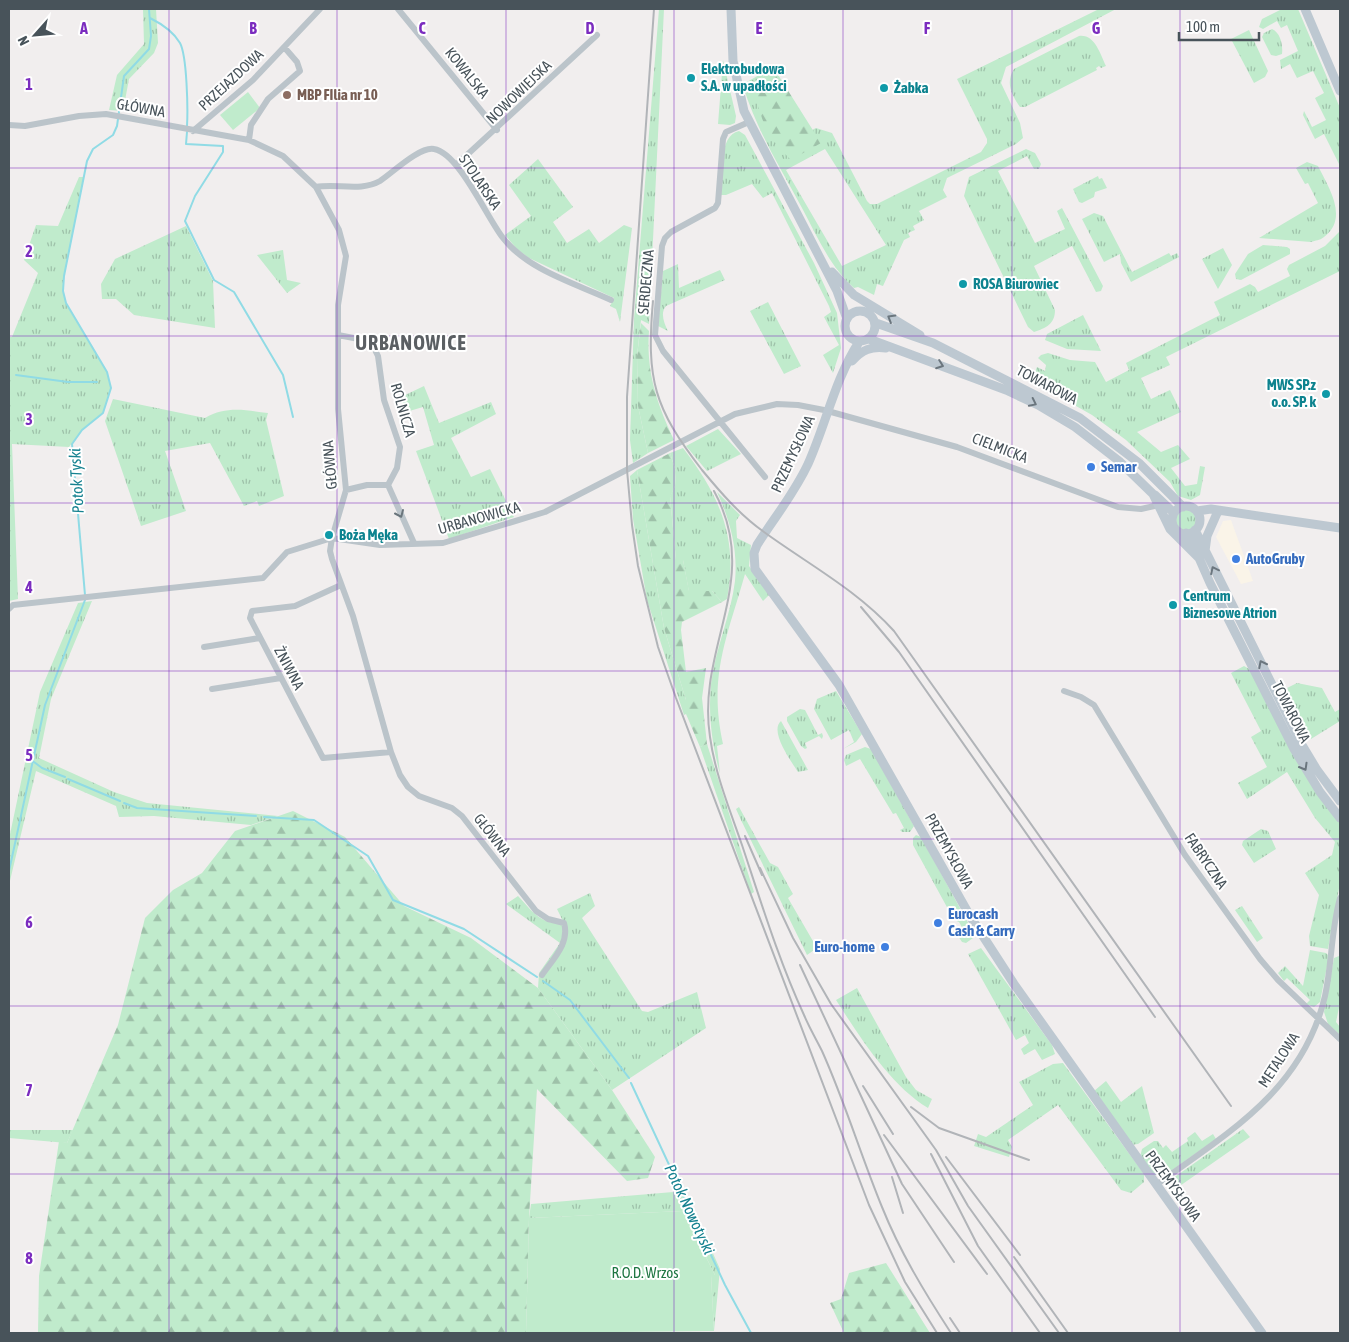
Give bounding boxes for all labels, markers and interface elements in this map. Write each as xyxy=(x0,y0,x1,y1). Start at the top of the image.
north arrow xyxy=(10,10,60,60)
scale bar xyxy=(1179,10,1259,42)
text: 100 m xyxy=(1186,18,1220,35)
text: A xyxy=(79,19,88,37)
text: B xyxy=(249,19,257,37)
text: C xyxy=(418,19,426,37)
text: D xyxy=(586,19,595,37)
text: E xyxy=(756,19,763,37)
text: F xyxy=(924,19,931,37)
text: G xyxy=(1092,19,1101,37)
text: N xyxy=(14,34,32,48)
street label: KOWALSKA xyxy=(442,44,493,102)
street label: PRZEJAZDOWA xyxy=(195,45,267,114)
street label: NOWOWIEJSKA xyxy=(483,56,555,127)
place label: Elektrobudowa S.A. w upadłości xyxy=(701,60,787,94)
marker: Elektrobudowa S.A. w upadłości xyxy=(685,72,697,84)
text: 1 xyxy=(25,75,33,93)
place label: Żabka xyxy=(894,79,928,96)
marker: Żabka xyxy=(878,82,890,94)
place label: MBP FIlia nr 10 xyxy=(297,86,378,103)
marker: MBP FIlia nr 10 xyxy=(281,89,293,101)
street label: GŁÓWNA xyxy=(115,95,167,120)
street label: STOLARSKA xyxy=(456,151,505,213)
text: 2 xyxy=(25,242,33,260)
street label: SERDECZNA xyxy=(634,248,657,315)
place label: ROSA Biurowiec xyxy=(973,275,1059,292)
marker: ROSA Biurowiec xyxy=(957,278,969,290)
one-way arrow xyxy=(888,315,897,325)
district label: URBANOWICE xyxy=(355,331,467,354)
one-way arrow xyxy=(935,359,943,369)
street label: TOWAROWA xyxy=(1014,361,1081,408)
place label: MWS SP.z o.o. SP. k xyxy=(1267,376,1317,410)
street label: ROLNICZA xyxy=(388,381,419,439)
marker: MWS SP.z o.o. SP. k xyxy=(1320,388,1332,400)
one-way arrow xyxy=(1028,396,1037,407)
text: 3 xyxy=(25,410,33,428)
street label: PRZEMYSŁOWA xyxy=(767,412,818,495)
street label: CIELMICKA xyxy=(970,429,1031,466)
street label: GŁÓWNA xyxy=(319,439,340,490)
water label: Potok Tyski xyxy=(65,448,88,514)
place label: Semar xyxy=(1101,458,1137,475)
marker: Semar xyxy=(1085,461,1097,473)
street label: URBANOWICKA xyxy=(436,498,522,537)
one-way arrow xyxy=(394,509,405,518)
place label: Boża Męka xyxy=(339,526,398,543)
marker: Boża Męka xyxy=(323,529,335,541)
place label: AutoGruby xyxy=(1245,550,1305,567)
marker: AutoGruby xyxy=(1230,553,1242,565)
one-way arrow xyxy=(1210,566,1220,575)
text: 4 xyxy=(24,578,33,596)
place label: Centrum Biznesowe Atrion xyxy=(1183,587,1277,621)
marker: Centrum Biznesowe Atrion xyxy=(1167,599,1179,611)
street label: ŻNIWNA xyxy=(271,643,308,693)
one-way arrow xyxy=(1258,661,1268,670)
street label: TOWAROWA xyxy=(1269,678,1314,746)
text: 5 xyxy=(25,746,33,764)
one-way arrow xyxy=(1298,761,1308,770)
street label: GŁÓWNA xyxy=(471,810,515,860)
street label: PRZEMYSŁOWA xyxy=(922,810,977,892)
street label: FABRYCZNA xyxy=(1182,830,1232,892)
place label: Eurocash Cash & Carry xyxy=(948,905,1016,939)
text: 6 xyxy=(25,913,33,931)
marker: Eurocash Cash & Carry xyxy=(932,917,944,929)
place label: Euro-home xyxy=(814,938,875,955)
marker: Euro-home xyxy=(879,941,891,953)
street label: METALOWA xyxy=(1255,1029,1303,1090)
text: 7 xyxy=(25,1081,33,1099)
street label: PRZEMYSŁOWA xyxy=(1142,1147,1205,1225)
water label: Potok Nowotyski xyxy=(660,1161,719,1258)
text: 8 xyxy=(25,1249,33,1267)
park label: R.O.D. Wrzos xyxy=(611,1264,679,1281)

